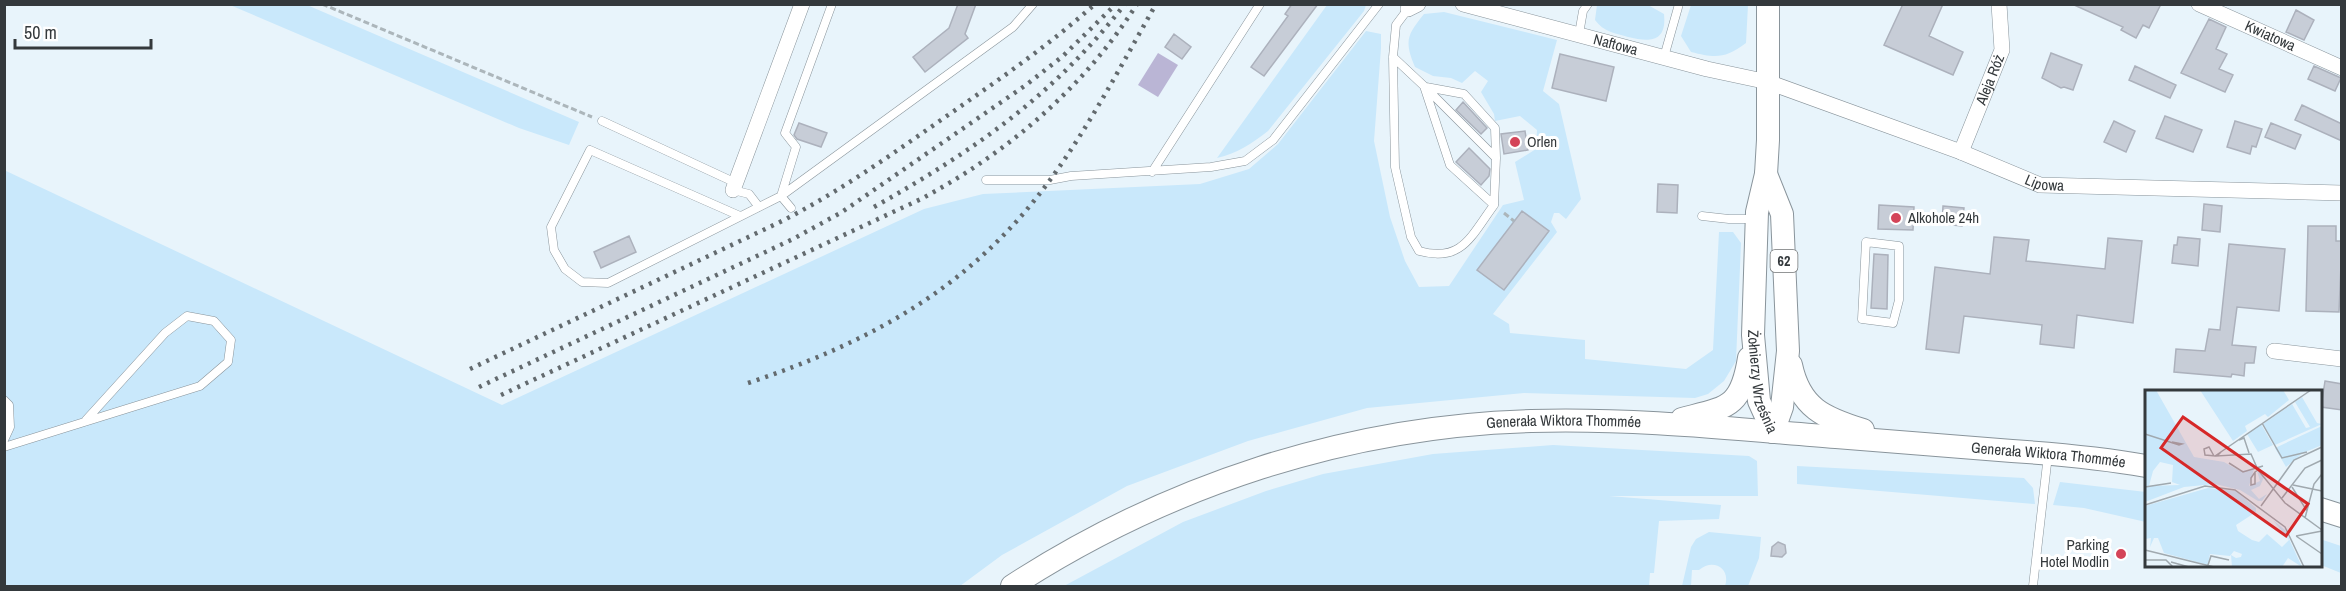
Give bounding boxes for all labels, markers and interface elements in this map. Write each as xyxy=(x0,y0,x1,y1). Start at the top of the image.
scale bar xyxy=(15,12,152,50)
street label: Kwiatowa xyxy=(2242,15,2299,56)
text: 50 m xyxy=(24,20,57,45)
street label: Naftowa xyxy=(1591,28,1640,60)
street label: Aleja Róż xyxy=(1970,51,2009,109)
place label: Orlen xyxy=(1527,131,1557,152)
marker: Orlen xyxy=(1508,135,1522,149)
street label: Lipowa xyxy=(2022,169,2064,196)
place label: Alkohole 24h xyxy=(1907,207,1979,228)
marker: Alkohole 24h xyxy=(1889,211,1903,225)
road number: 62 xyxy=(1770,250,1798,272)
street label: Żołnierzy Września xyxy=(1743,330,1783,437)
inset map xyxy=(2145,390,2322,567)
street label: Generała Wiktora Thommée xyxy=(1485,409,1642,433)
street label: Generała Wiktora Thommée xyxy=(1970,437,2127,472)
place label: Parking Hotel Modlin xyxy=(2040,534,2109,572)
marker: Parking Hotel Modlin xyxy=(2114,547,2128,561)

